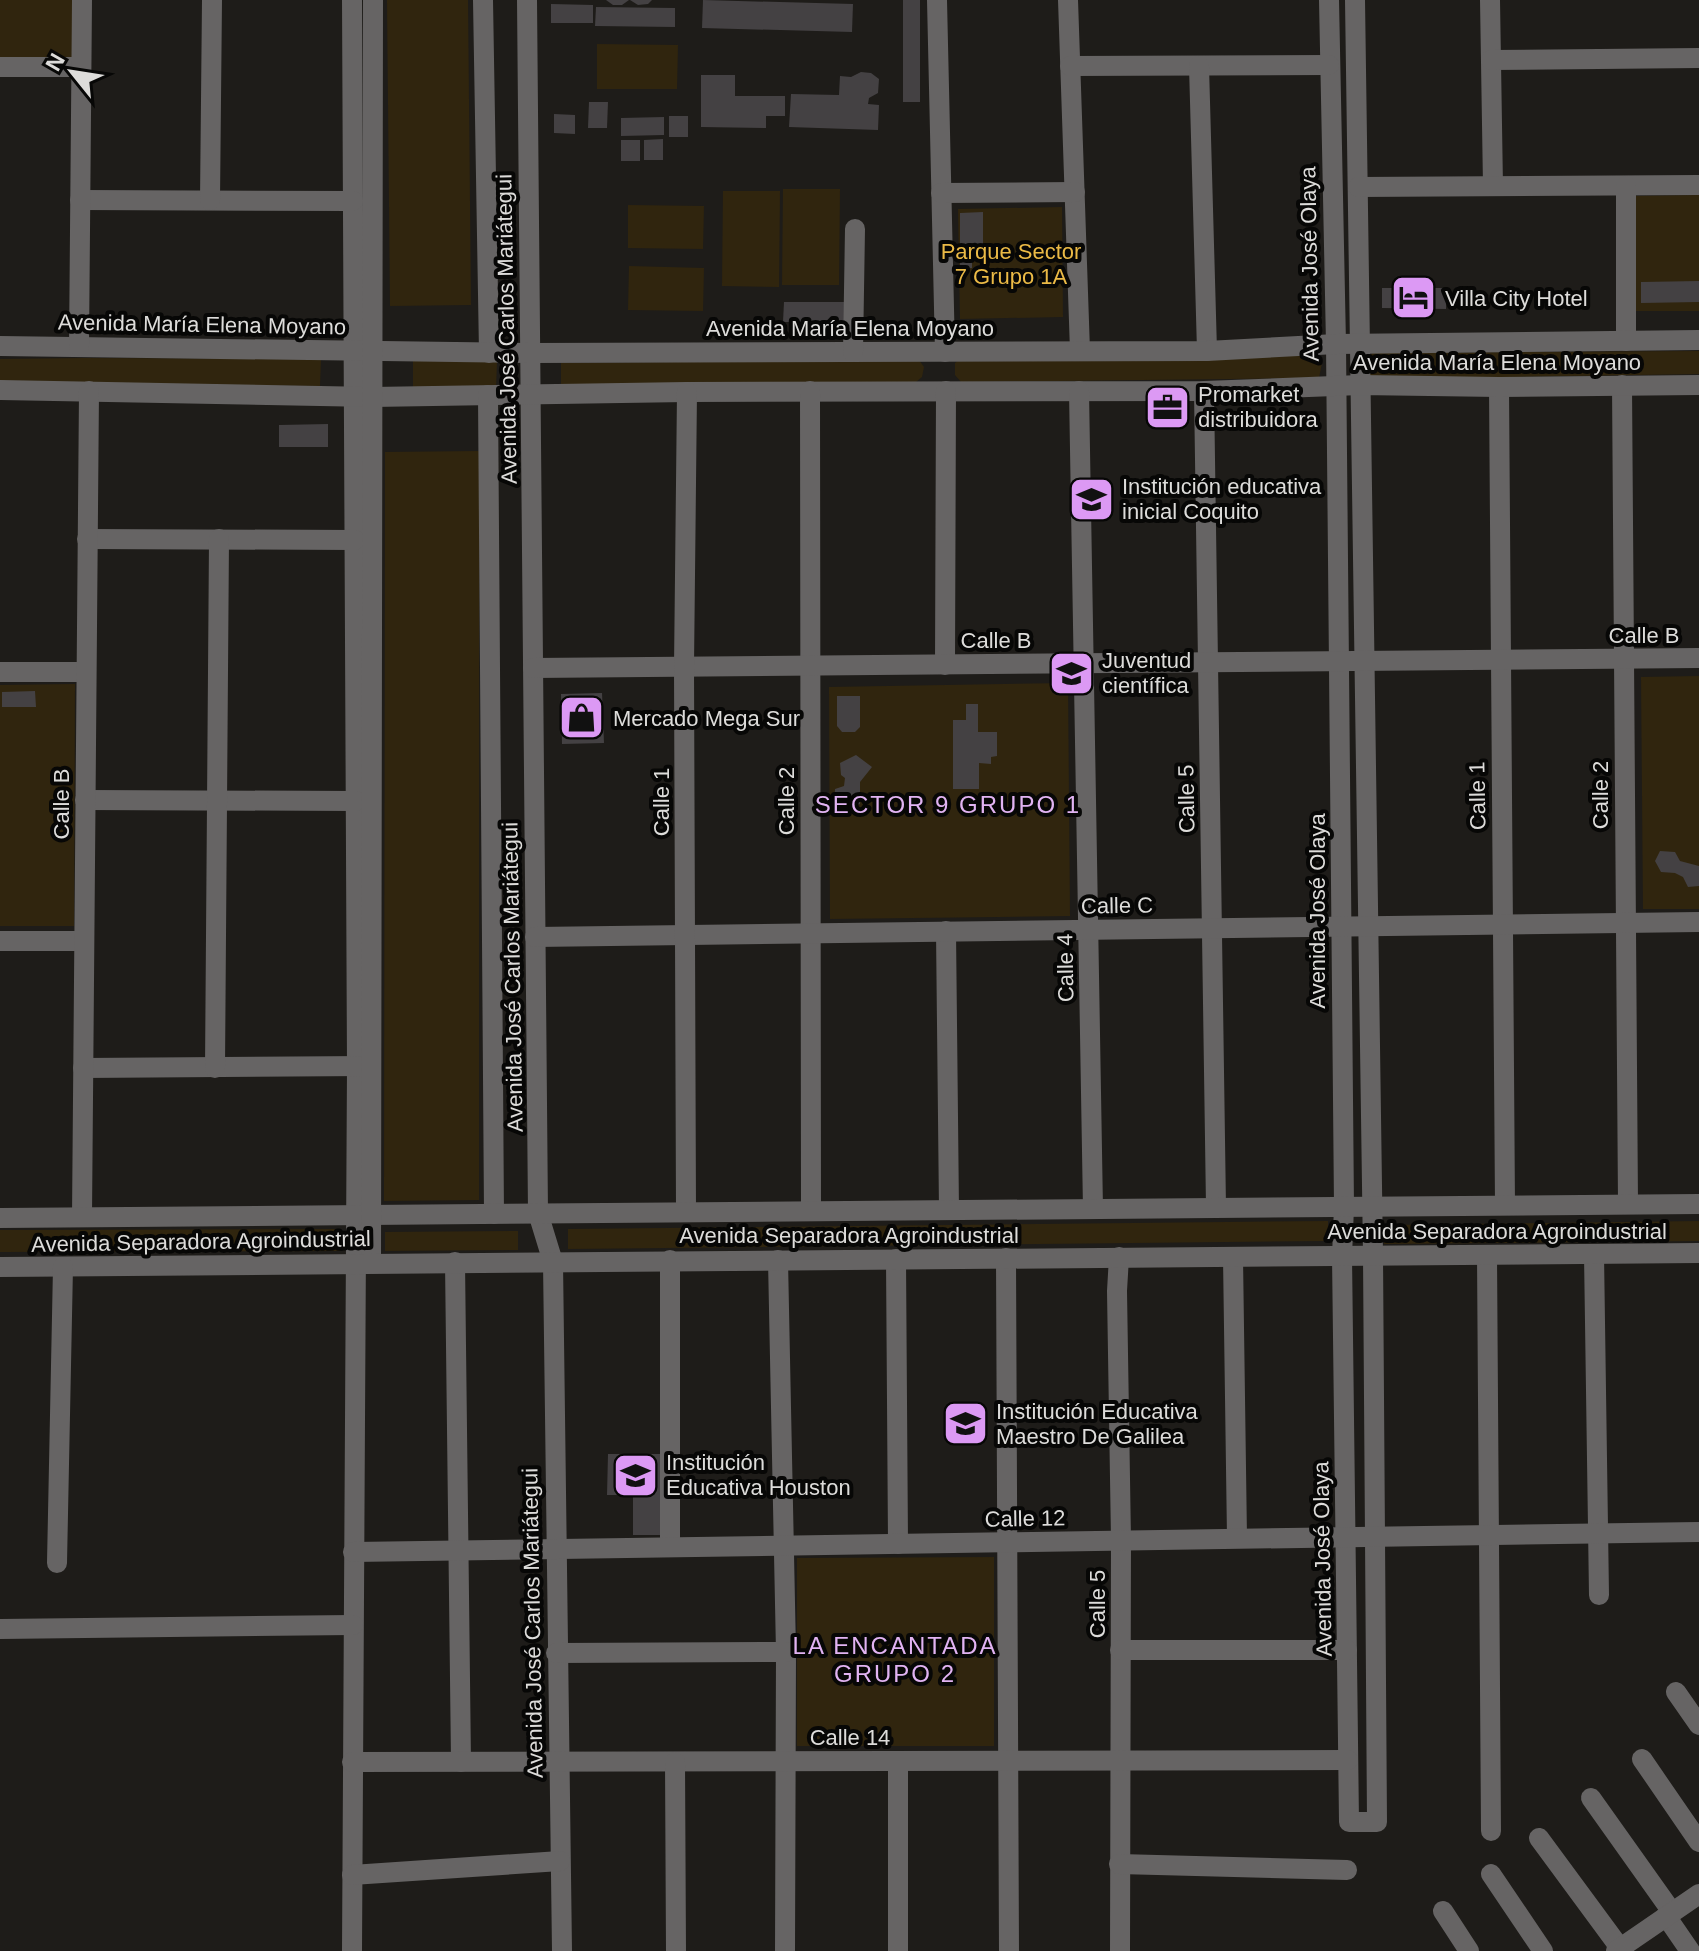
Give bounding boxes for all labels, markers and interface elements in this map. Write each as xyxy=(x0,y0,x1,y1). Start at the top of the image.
north arrow xyxy=(32,32,112,112)
text: N xyxy=(40,49,70,75)
street label: Avenida José Olaya xyxy=(1295,165,1324,362)
street label: Avenida José Carlos Mariátegui xyxy=(491,174,522,484)
park label: Parque Sector 7 Grupo 1A xyxy=(941,239,1081,289)
hotel icon: Villa City Hotel xyxy=(1390,274,1438,322)
place label: Villa City Hotel xyxy=(1445,286,1588,311)
street label: Avenida María Elena Moyano xyxy=(58,309,346,340)
street label: Avenida María Elena Moyano xyxy=(706,316,994,341)
street label: Avenida María Elena Moyano xyxy=(1353,350,1641,375)
place label: Promarket distribuidora xyxy=(1198,382,1319,432)
office icon: Promarket distribuidora xyxy=(1143,383,1191,431)
place label: Institución educativa inicial Coquito xyxy=(1122,474,1322,524)
school or university icon: Institución educativa inicial Coquito xyxy=(1067,475,1115,523)
street label: Calle B xyxy=(1609,623,1679,648)
street label: Calle B xyxy=(961,628,1031,653)
place label: Juventud científica xyxy=(1102,648,1191,698)
school or university icon: Juventud científica xyxy=(1047,649,1095,697)
shop icon: Mercado Mega Sur xyxy=(558,694,606,742)
place label: Mercado Mega Sur xyxy=(613,706,800,731)
street label: Calle 2 xyxy=(1588,761,1613,829)
street label: Calle 1 xyxy=(1464,762,1491,830)
street label: Calle 5 xyxy=(1173,765,1200,833)
street label: Calle 2 xyxy=(774,767,799,835)
street label: Calle 1 xyxy=(649,768,674,836)
street label: Calle B xyxy=(49,769,74,839)
district label: SECTOR 9 GRUPO 1 xyxy=(815,791,1081,818)
street label: Avenida José Olaya xyxy=(1305,813,1330,1009)
street label: Avenida José Carlos Mariátegui xyxy=(497,822,528,1132)
street label: Calle C xyxy=(1081,892,1153,919)
street label: Calle 4 xyxy=(1052,934,1079,1002)
street label: Avenida Separadora Agroindustrial xyxy=(1327,1219,1667,1244)
street label: Avenida Separadora Agroindustrial xyxy=(679,1223,1019,1248)
street label: Avenida Separadora Agroindustrial xyxy=(31,1226,371,1257)
place label: Institución Educativa Maestro De Galilea xyxy=(996,1399,1199,1449)
school or university icon: Institución Educativa Maestro De Galilea xyxy=(941,1400,989,1448)
place label: Institución Educativa Houston xyxy=(666,1450,851,1500)
school or university icon: Institución Educativa Houston xyxy=(611,1451,659,1499)
street label: Avenida José Olaya xyxy=(1308,1460,1337,1657)
street label: Avenida José Carlos Mariátegui xyxy=(517,1468,548,1778)
street label: Calle 12 xyxy=(984,1505,1066,1532)
street label: Calle 5 xyxy=(1085,1570,1110,1638)
district label: LA ENCANTADA GRUPO 2 xyxy=(793,1632,997,1687)
street label: Calle 14 xyxy=(810,1725,890,1750)

